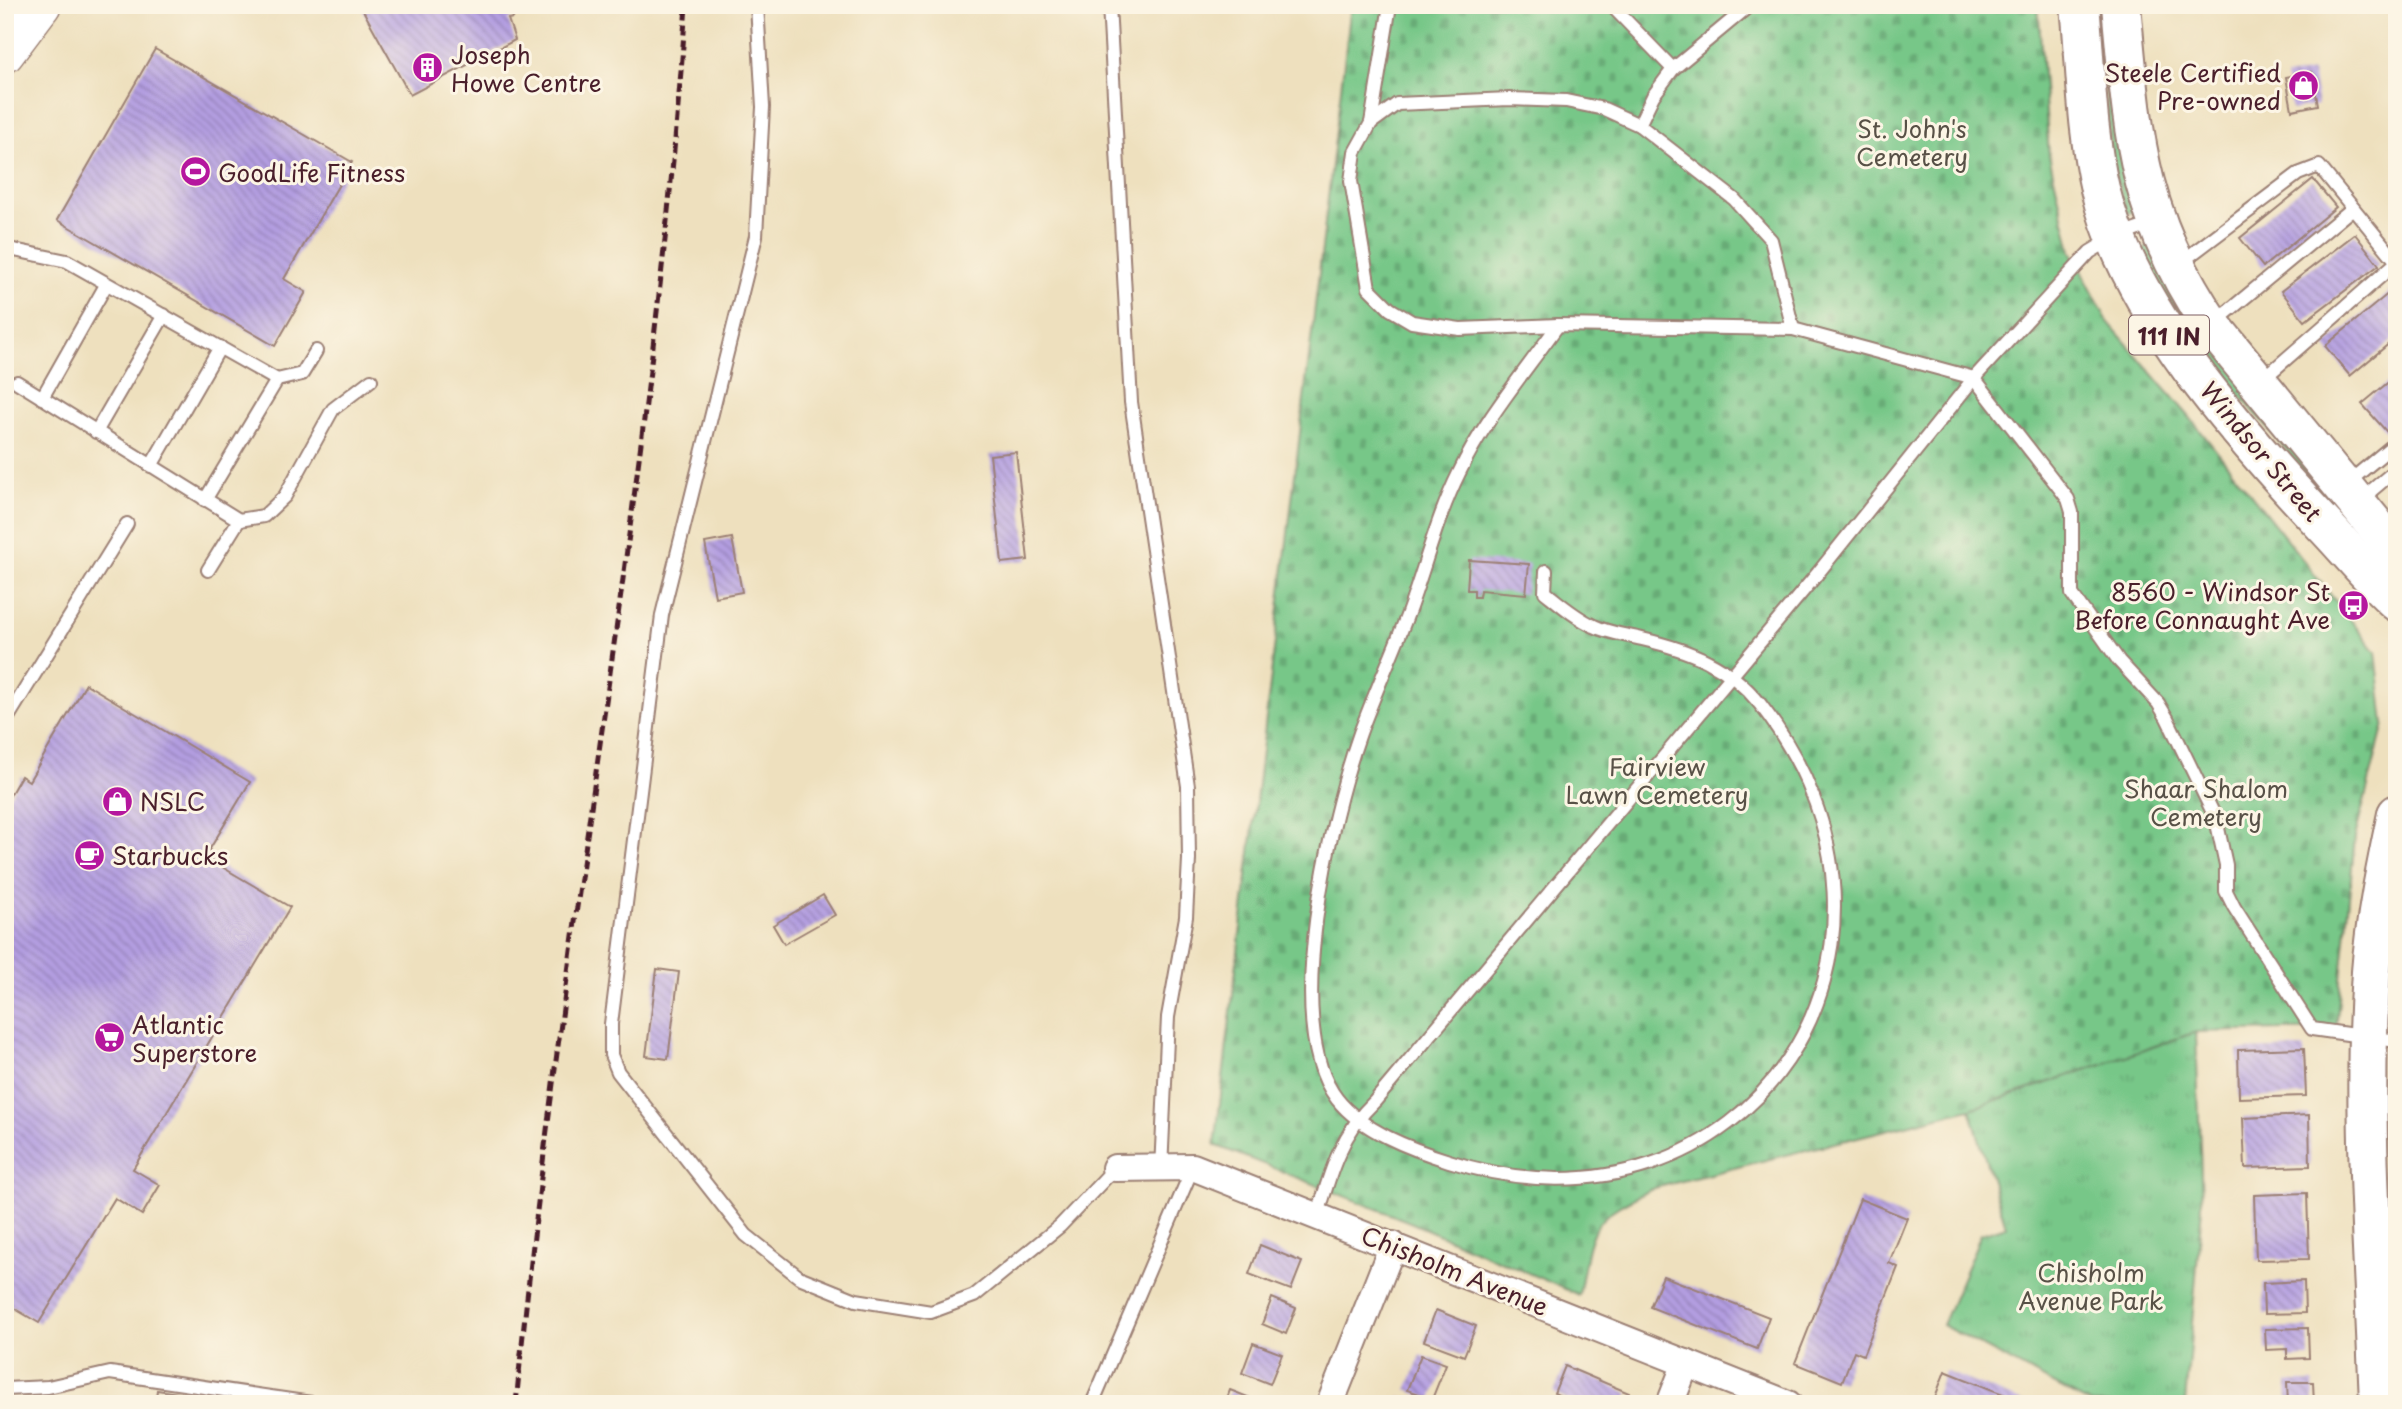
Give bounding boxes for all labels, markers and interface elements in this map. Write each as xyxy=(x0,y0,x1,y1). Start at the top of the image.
place label: Joseph Howe Centre xyxy=(451,36,601,100)
building icon: Joseph Howe Centre xyxy=(411,51,445,85)
place label: Steele Certified Pre-owned xyxy=(2105,54,2281,118)
shop icon: Steele Certified Pre-owned xyxy=(2287,69,2321,103)
park label: St. John's Cemetery xyxy=(1856,110,1968,174)
place label: GoodLife Fitness xyxy=(218,154,405,190)
sports icon: GoodLife Fitness xyxy=(178,155,212,189)
road number: 111 IN xyxy=(2129,316,2209,354)
street label: Windsor Street xyxy=(2193,373,2331,529)
place label: 8560 - Windsor St Before Connaught Ave xyxy=(2074,573,2330,637)
bus stop icon: 8560 - Windsor St Before Connaught Ave xyxy=(2336,588,2370,622)
park label: Fairview Lawn Cemetery xyxy=(1565,748,1749,812)
park label: Shaar Shalom Cemetery xyxy=(2124,770,2288,834)
place label: NSLC xyxy=(140,783,205,819)
shop icon: NSLC xyxy=(100,784,134,818)
place label: Starbucks xyxy=(112,837,228,873)
cafe icon: Starbucks xyxy=(72,838,106,872)
place label: Atlantic Superstore xyxy=(132,1006,257,1070)
supermarket icon: Atlantic Superstore xyxy=(92,1021,126,1055)
street label: Chisholm Avenue xyxy=(1356,1216,1554,1324)
park label: Chisholm Avenue Park xyxy=(2019,1254,2163,1318)

